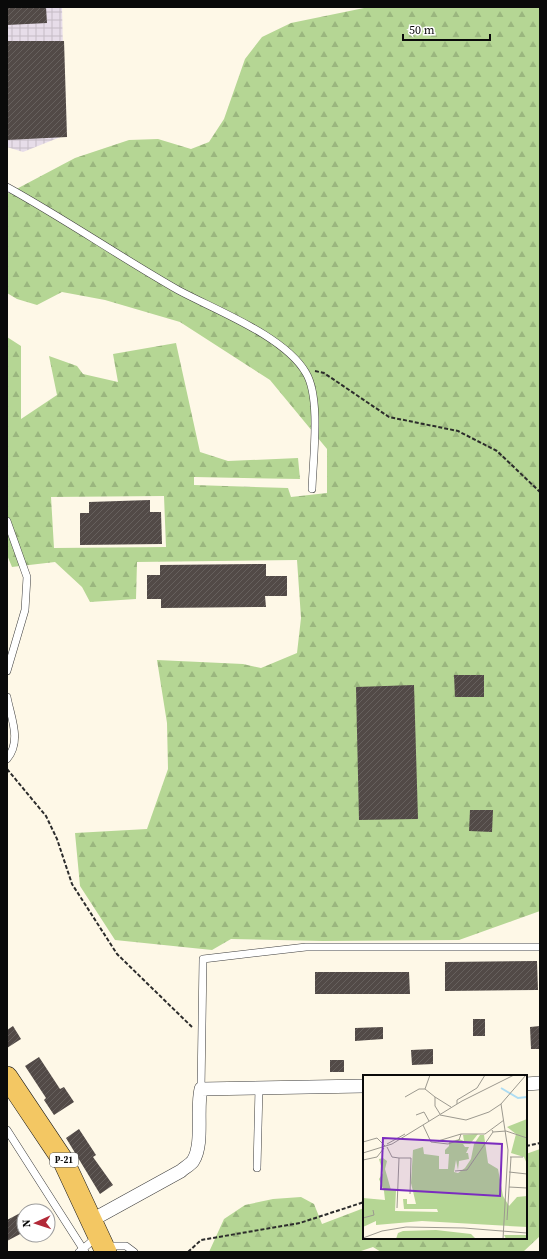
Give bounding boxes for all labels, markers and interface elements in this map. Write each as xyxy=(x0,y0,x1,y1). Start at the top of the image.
scale bar xyxy=(403,16,490,42)
text: 50 m xyxy=(409,22,435,38)
inset map xyxy=(363,1075,527,1239)
road number: Р-21 xyxy=(50,1153,78,1167)
north arrow xyxy=(16,1203,56,1243)
text: N xyxy=(19,1219,34,1228)

